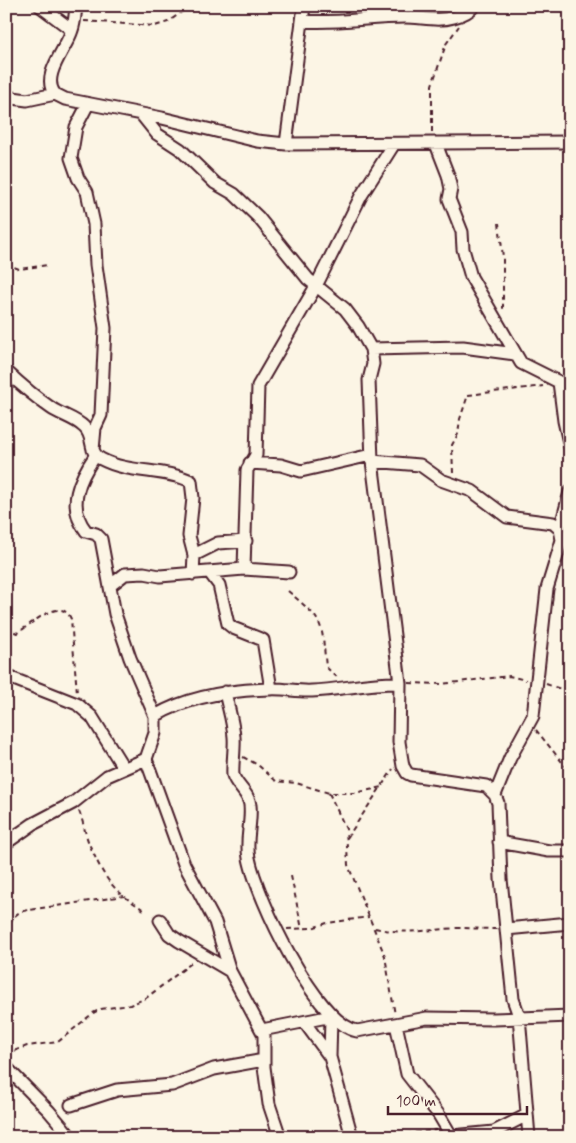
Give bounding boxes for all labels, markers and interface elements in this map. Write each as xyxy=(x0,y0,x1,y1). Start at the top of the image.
scale bar xyxy=(388,1083,527,1115)
text: 100 m xyxy=(396,1092,436,1112)

